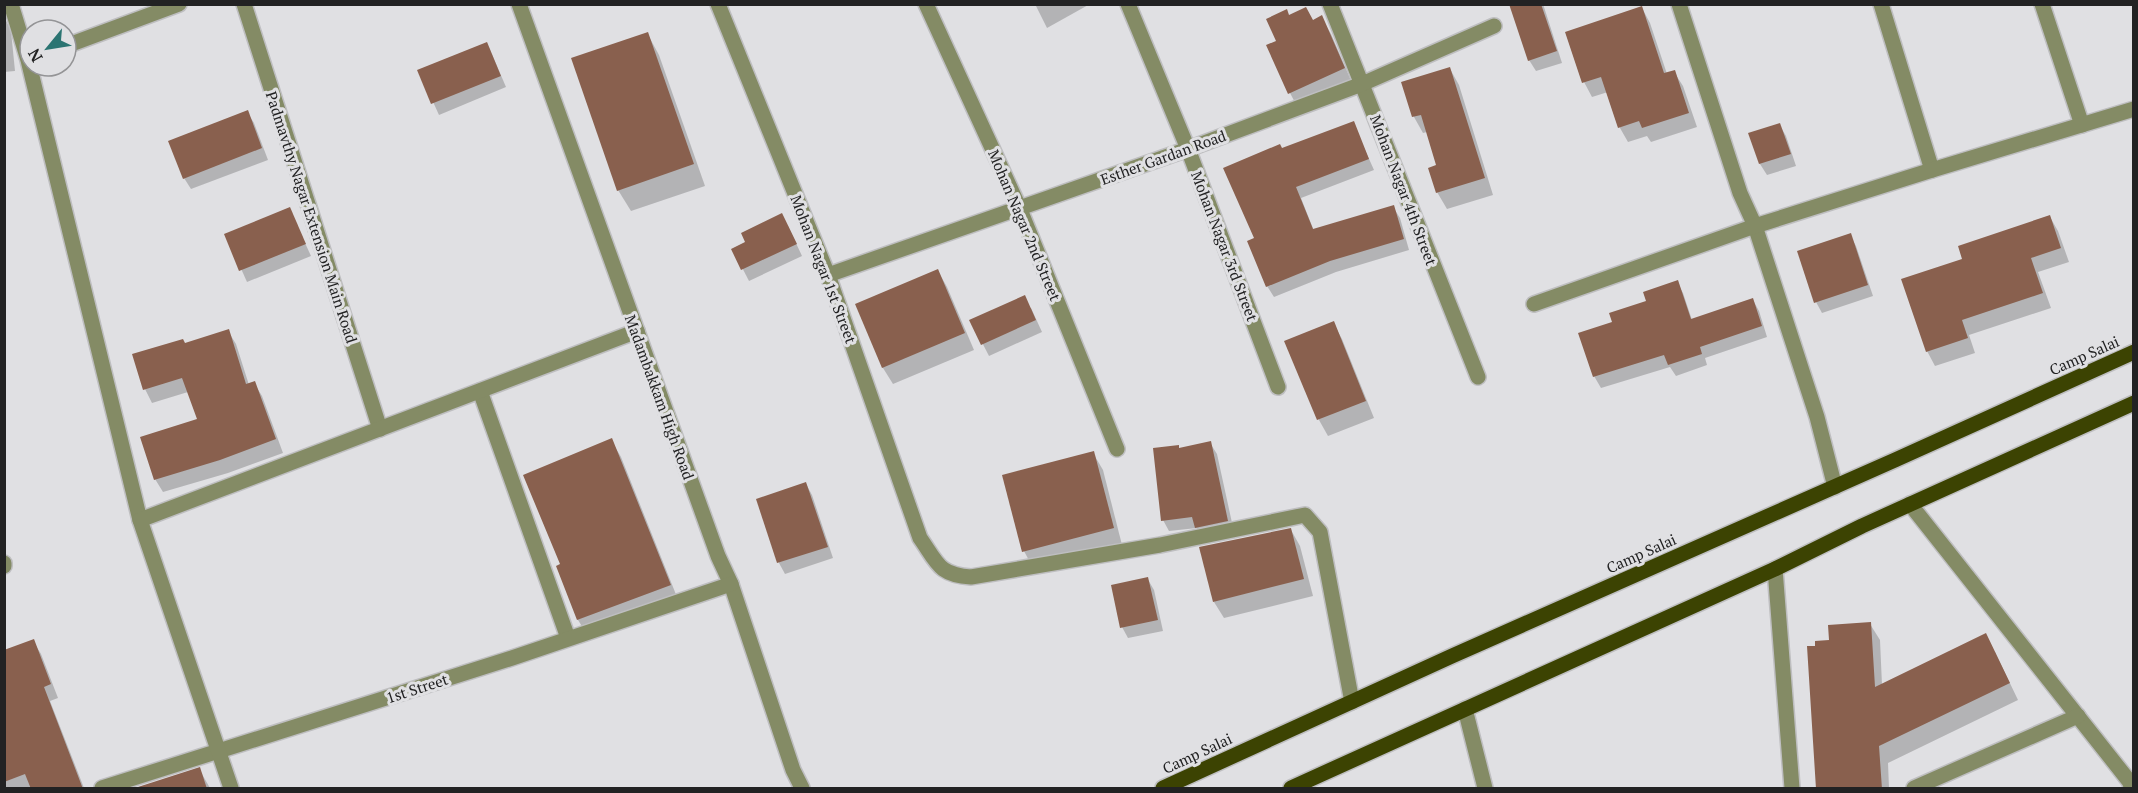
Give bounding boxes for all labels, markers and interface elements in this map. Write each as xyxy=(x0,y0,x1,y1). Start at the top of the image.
north arrow xyxy=(18,18,78,78)
text: N xyxy=(22,45,48,66)
street label: Padmavthy Nagar Extension Main Road xyxy=(262,89,362,345)
street label: Mohan Nagar 4th Street xyxy=(1366,112,1442,269)
street label: Esther Gardan Road xyxy=(1098,125,1228,189)
street label: Mohan Nagar 2nd Street xyxy=(984,146,1066,304)
street label: Mohan Nagar 3rd Street xyxy=(1187,168,1263,324)
street label: Mohan Nagar 1st Street xyxy=(786,192,862,346)
street label: Madambakkam High Road xyxy=(621,312,699,482)
street label: Camp Salai xyxy=(2046,331,2122,379)
street label: Camp Salai xyxy=(1603,529,1679,577)
street label: 1st Street xyxy=(384,669,451,707)
street label: Camp Salai xyxy=(1159,728,1235,778)

